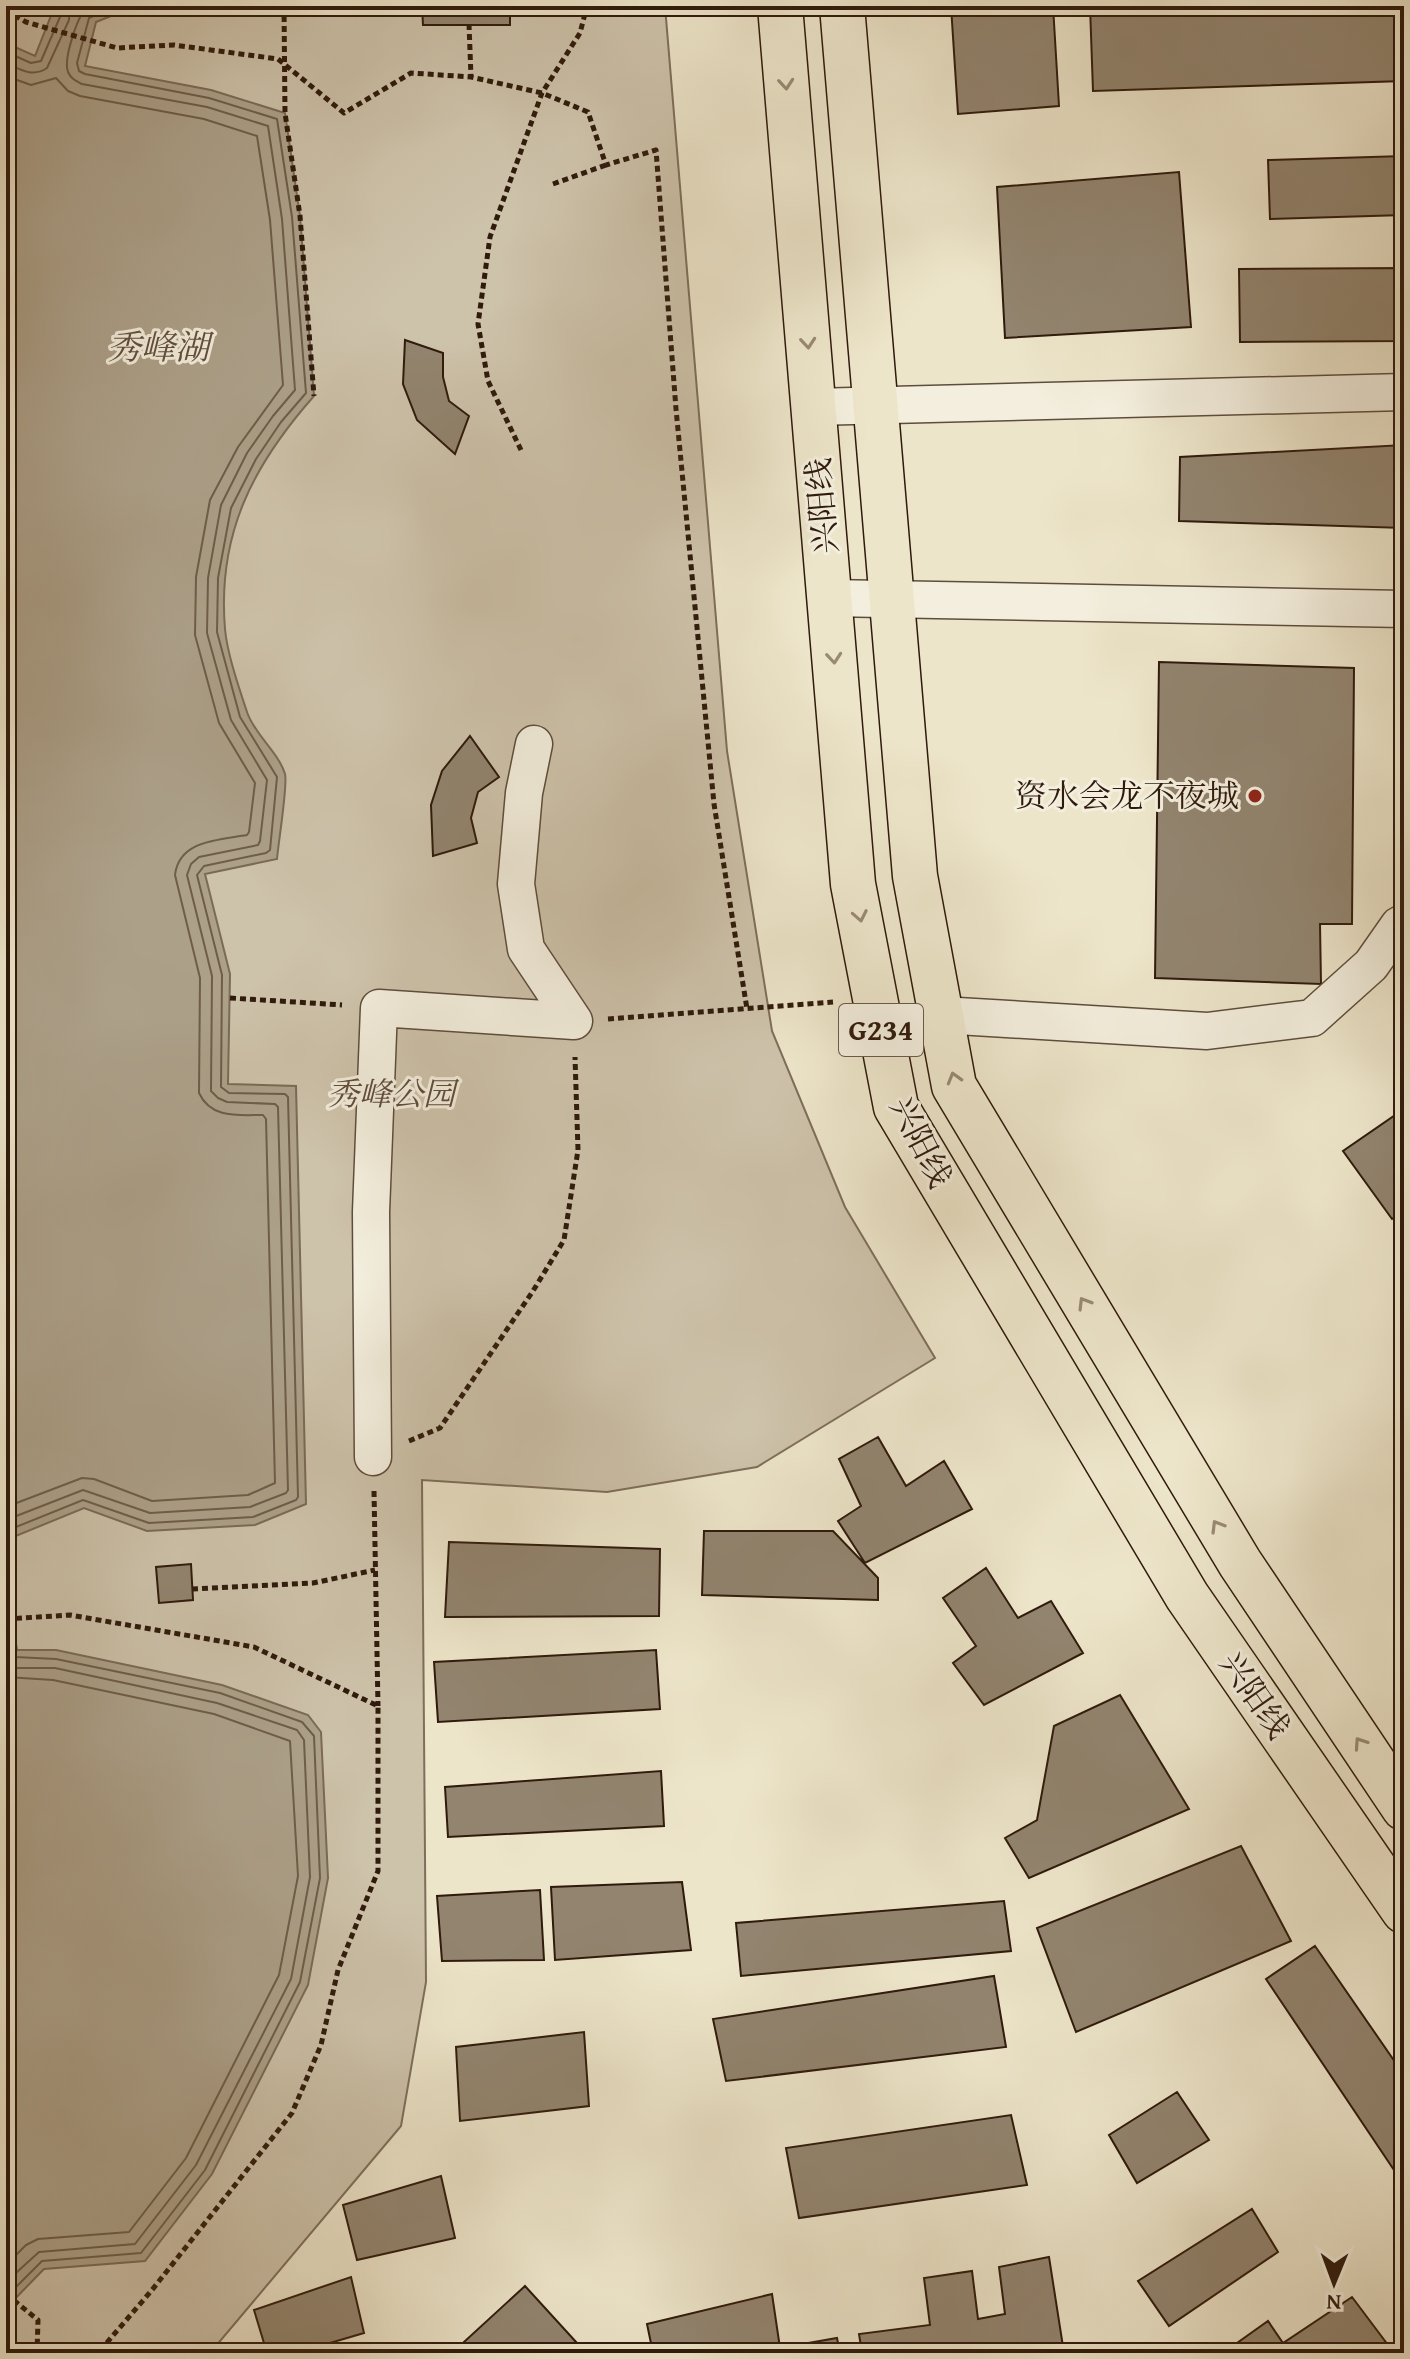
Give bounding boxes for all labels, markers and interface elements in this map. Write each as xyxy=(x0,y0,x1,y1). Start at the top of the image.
one-way arrow xyxy=(778,78,795,91)
water label: 秀峰湖 xyxy=(107,322,215,371)
one-way arrow xyxy=(799,337,816,350)
street label: 兴阳线 xyxy=(794,456,849,556)
one-way arrow xyxy=(826,652,843,665)
place label: 资水会龙不夜城 xyxy=(1015,772,1239,819)
marker: 资水会龙不夜城 xyxy=(1246,787,1264,805)
one-way arrow xyxy=(850,910,867,923)
road number: G234 xyxy=(839,1004,923,1056)
park label: 秀峰公园 xyxy=(327,1070,460,1117)
one-way arrow xyxy=(947,1072,963,1086)
street label: 兴阳线 xyxy=(879,1088,964,1195)
one-way arrow xyxy=(1078,1297,1094,1312)
one-way arrow xyxy=(1212,1520,1227,1535)
street label: 兴阳线 xyxy=(1209,1642,1302,1748)
one-way arrow xyxy=(1355,1737,1370,1752)
north arrow xyxy=(1294,2243,1374,2323)
text: N xyxy=(1326,2287,1341,2319)

